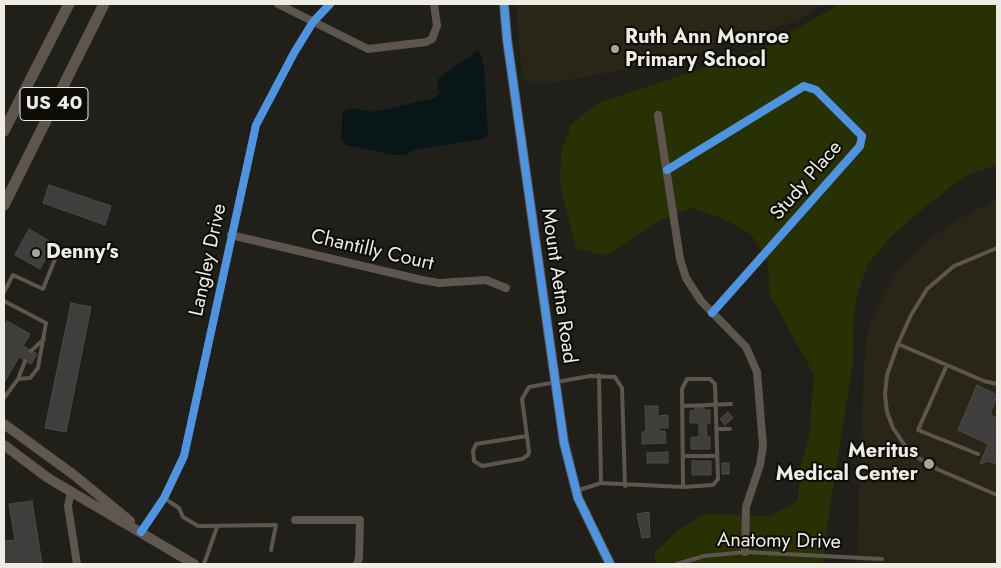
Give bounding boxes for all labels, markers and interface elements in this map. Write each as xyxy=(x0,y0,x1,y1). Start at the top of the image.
place label: Ruth Ann Monroe Primary School xyxy=(625,26,789,73)
marker: Ruth Ann Monroe Primary School xyxy=(609,43,621,55)
road number: US 40 xyxy=(20,88,88,120)
street label: Study Place xyxy=(766,136,848,226)
street label: Langley Drive xyxy=(185,202,233,318)
street label: Mount Aetna Road xyxy=(535,207,581,365)
street label: Chantilly Court xyxy=(308,225,436,277)
place label: Denny's xyxy=(46,241,119,265)
marker: Denny's xyxy=(30,247,42,259)
place label: Meritus Medical Center xyxy=(776,440,918,487)
marker: Meritus Medical Center xyxy=(922,457,936,471)
street label: Anatomy Drive xyxy=(717,529,841,555)

